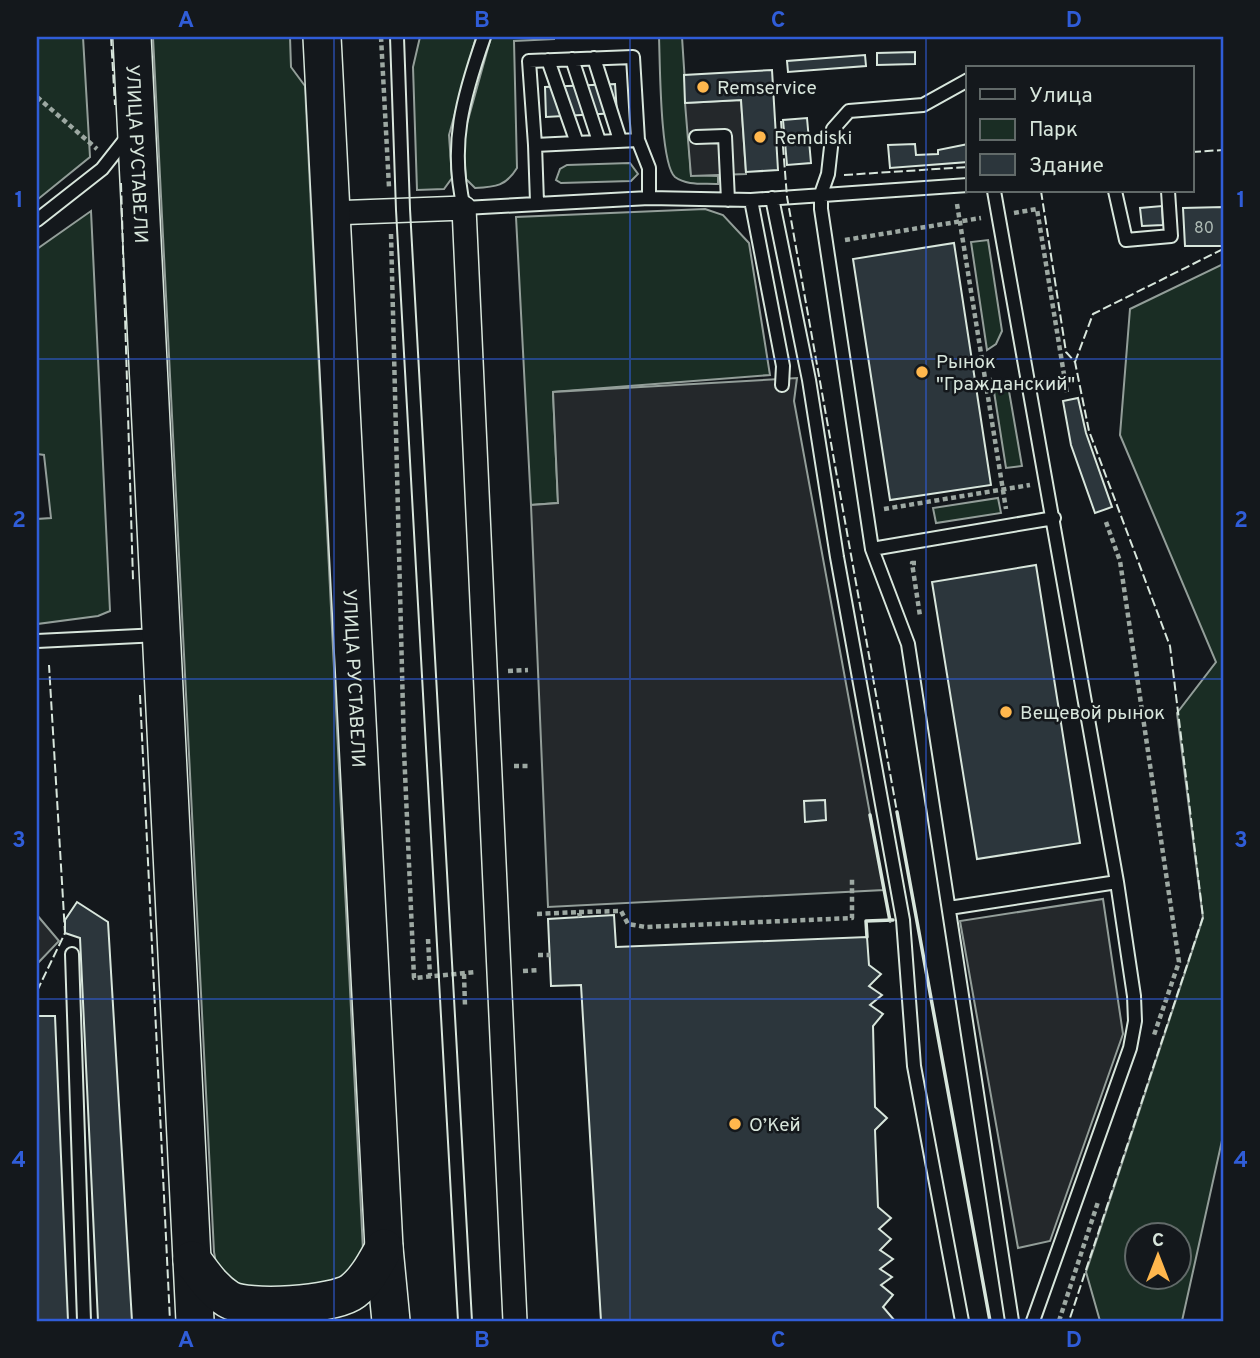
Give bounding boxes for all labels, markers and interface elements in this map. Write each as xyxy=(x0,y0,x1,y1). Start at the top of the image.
text: A xyxy=(178,7,194,36)
text: B xyxy=(474,7,490,36)
text: C xyxy=(771,7,785,36)
text: D xyxy=(1066,7,1082,36)
street label: УЛИЦА РУСТАВЕЛИ xyxy=(119,64,152,244)
legend xyxy=(966,66,1194,192)
place label: Remservice xyxy=(717,77,817,101)
marker: Remservice xyxy=(695,79,711,95)
text: Улица xyxy=(1029,83,1093,110)
text: Парк xyxy=(1029,117,1078,144)
place label: Remdiski xyxy=(774,127,852,151)
marker: Remdiski xyxy=(752,129,768,145)
text: Здание xyxy=(1029,153,1104,180)
text: 1 xyxy=(14,187,24,216)
text: 1 xyxy=(1236,187,1246,216)
house number: 80 xyxy=(1194,219,1214,239)
place label: Рынок "Гражданский" xyxy=(936,351,1075,397)
marker: Рынок "Гражданский" xyxy=(914,364,930,380)
text: 2 xyxy=(12,507,26,536)
text: 2 xyxy=(1234,507,1248,536)
street label: УЛИЦА РУСТАВЕЛИ xyxy=(336,588,369,768)
place label: Вещевой рынок xyxy=(1020,702,1165,726)
marker: Вещевой рынок xyxy=(998,704,1014,720)
text: 3 xyxy=(12,827,26,856)
text: 3 xyxy=(1234,827,1248,856)
place label: О’Кей xyxy=(749,1114,801,1138)
marker: О’Кей xyxy=(727,1116,743,1132)
text: 4 xyxy=(12,1147,26,1176)
text: 4 xyxy=(1234,1147,1248,1176)
north arrow xyxy=(1124,1222,1194,1292)
text: С xyxy=(1152,1229,1164,1253)
text: A xyxy=(178,1327,194,1356)
text: B xyxy=(474,1327,490,1356)
text: C xyxy=(771,1327,785,1356)
text: D xyxy=(1066,1327,1082,1356)

